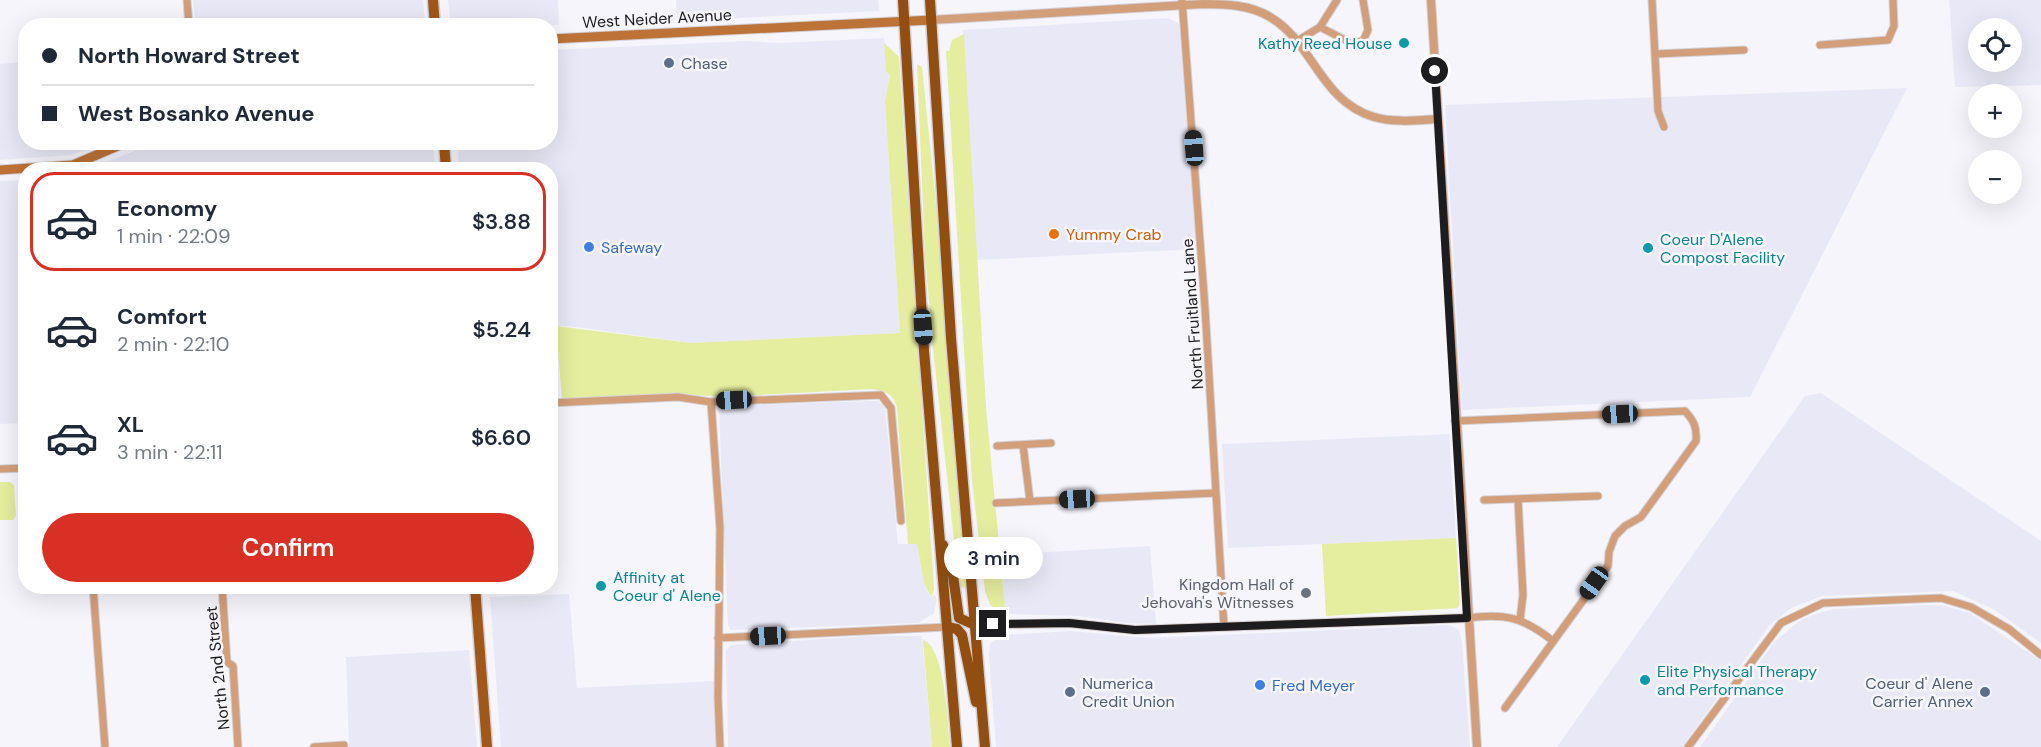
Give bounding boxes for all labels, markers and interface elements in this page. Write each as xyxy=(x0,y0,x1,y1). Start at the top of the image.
street label: West Neider Avenue xyxy=(582,4,732,33)
map controls xyxy=(1968,18,2022,204)
button: locate xyxy=(1968,18,2022,72)
place label: Kathy Reed House xyxy=(1258,33,1392,54)
marker: Kathy Reed House xyxy=(1397,36,1411,50)
text: North Howard Street xyxy=(78,41,300,70)
place label: Chase xyxy=(681,53,728,74)
marker: Chase xyxy=(662,56,676,70)
route start xyxy=(1421,57,1448,84)
button: + xyxy=(1968,84,2022,138)
text: West Bosanko Avenue xyxy=(78,99,314,128)
car xyxy=(1184,129,1204,167)
button: − xyxy=(1968,150,2022,204)
text: Economy xyxy=(117,194,217,223)
icon: car xyxy=(45,195,99,249)
text: $3.88 xyxy=(472,207,531,236)
text: 1 min · 22:09 xyxy=(117,223,231,249)
place label: Yummy Crab xyxy=(1066,224,1162,245)
marker: Yummy Crab xyxy=(1047,227,1061,241)
place label: Coeur D'Alene Compost Facility xyxy=(1660,229,1785,268)
place label: Safeway xyxy=(601,237,662,258)
street label: North Fruitland Lane xyxy=(1177,238,1208,390)
marker: Safeway xyxy=(582,240,596,254)
marker: Coeur D'Alene Compost Facility xyxy=(1641,241,1655,255)
text: Comfort xyxy=(117,302,207,331)
icon: car xyxy=(45,303,99,357)
car xyxy=(913,308,933,346)
text: $5.24 xyxy=(473,315,531,344)
text: 2 min · 22:10 xyxy=(117,331,230,357)
car xyxy=(716,390,752,410)
car xyxy=(1602,404,1638,424)
text: XL xyxy=(117,410,144,439)
icon: car xyxy=(45,411,99,465)
text: $6.60 xyxy=(471,423,531,452)
text: 3 min · 22:11 xyxy=(117,439,222,465)
car xyxy=(1059,489,1095,509)
button: Confirm xyxy=(42,513,534,582)
callout: 3 min xyxy=(944,537,1042,579)
text: 3 min xyxy=(967,545,1020,571)
car xyxy=(1576,563,1612,603)
place label: Affinity at Coeur d' Alene xyxy=(613,567,721,606)
place label: Kingdom Hall of Jehovah's Witnesses xyxy=(1142,574,1294,613)
marker: Affinity at Coeur d' Alene xyxy=(594,579,608,593)
marker: Kingdom Hall of Jehovah's Witnesses xyxy=(1299,586,1313,600)
street label: North 2nd Street xyxy=(201,605,234,731)
route end xyxy=(979,610,1006,637)
car xyxy=(750,626,786,646)
place label: Elite Physical Therapy and Performance xyxy=(1657,661,1817,700)
place label: Numerica Credit Union xyxy=(1082,673,1175,712)
marker: Elite Physical Therapy and Performance xyxy=(1638,673,1652,687)
place label: Coeur d' Alene Carrier Annex xyxy=(1865,673,1973,712)
place label: Fred Meyer xyxy=(1272,675,1355,696)
marker: Fred Meyer xyxy=(1253,678,1267,692)
marker: Numerica Credit Union xyxy=(1063,685,1077,699)
marker: Coeur d' Alene Carrier Annex xyxy=(1978,685,1992,699)

